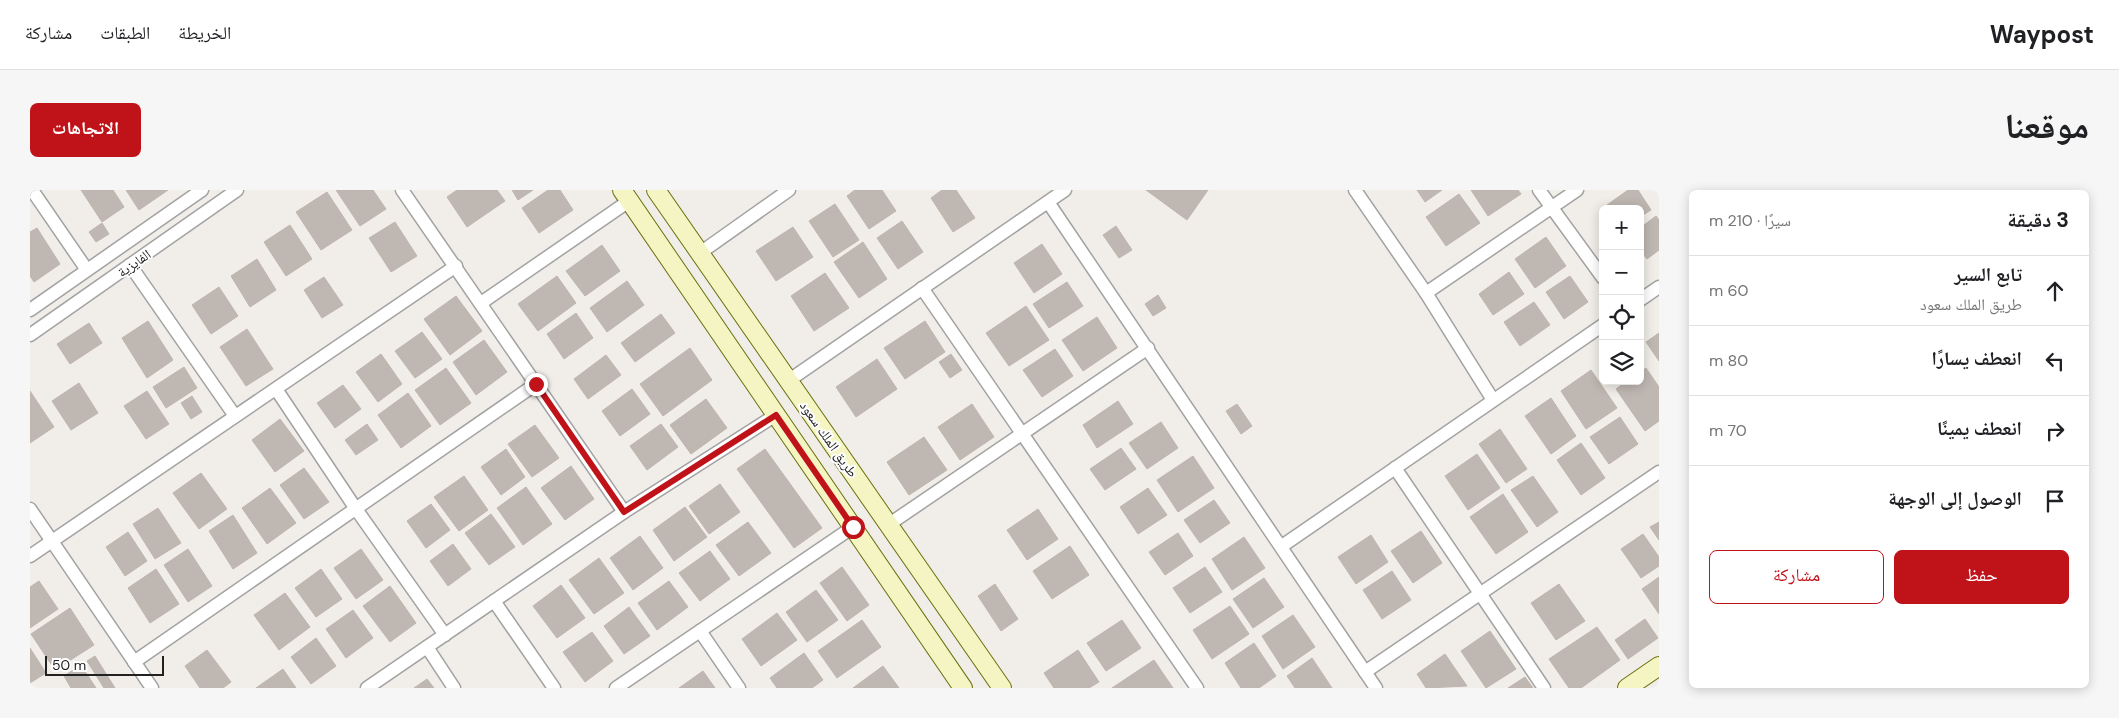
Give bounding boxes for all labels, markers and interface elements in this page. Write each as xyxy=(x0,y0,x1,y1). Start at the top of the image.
text: Waypost xyxy=(1990,19,2094,50)
text: مشاركة xyxy=(25,21,72,45)
text: الطبقات xyxy=(100,21,150,45)
text: الخريطة xyxy=(178,21,231,45)
button: الاتجاهات xyxy=(30,103,141,157)
text: موقعنا xyxy=(2004,103,2089,149)
map controls xyxy=(1599,205,1644,385)
button: + xyxy=(1599,205,1644,250)
text: 3 دقيقة xyxy=(2007,206,2069,234)
text: سيرًا · 210 m xyxy=(1709,210,1791,231)
street label: الفايزية xyxy=(114,245,154,281)
button: − xyxy=(1599,250,1644,295)
text: تابع السير xyxy=(1954,262,2022,287)
icon: ahead xyxy=(2041,277,2069,305)
text: 60 m xyxy=(1709,280,1749,301)
text: طريق الملك سعود xyxy=(1920,294,2022,315)
button: locate xyxy=(1599,295,1644,340)
button: layers xyxy=(1599,340,1644,385)
text: انعطف يسارًا xyxy=(1931,346,2022,371)
icon: left xyxy=(2041,347,2069,375)
text: 80 m xyxy=(1709,350,1748,371)
route end xyxy=(525,373,548,396)
street label: طريق الملك سعود xyxy=(795,397,862,481)
text: انعطف يمينًا xyxy=(1937,416,2022,441)
icon: right xyxy=(2041,417,2069,445)
text: 70 m xyxy=(1709,420,1747,441)
text: الوصول إلى الوجهة xyxy=(1888,486,2022,511)
icon: arrive xyxy=(2041,487,2069,515)
route start xyxy=(842,516,865,539)
button: مشاركة xyxy=(1709,550,1884,604)
button: حفظ xyxy=(1894,550,2069,604)
scale bar xyxy=(45,653,164,676)
text: 50 m xyxy=(52,656,86,674)

